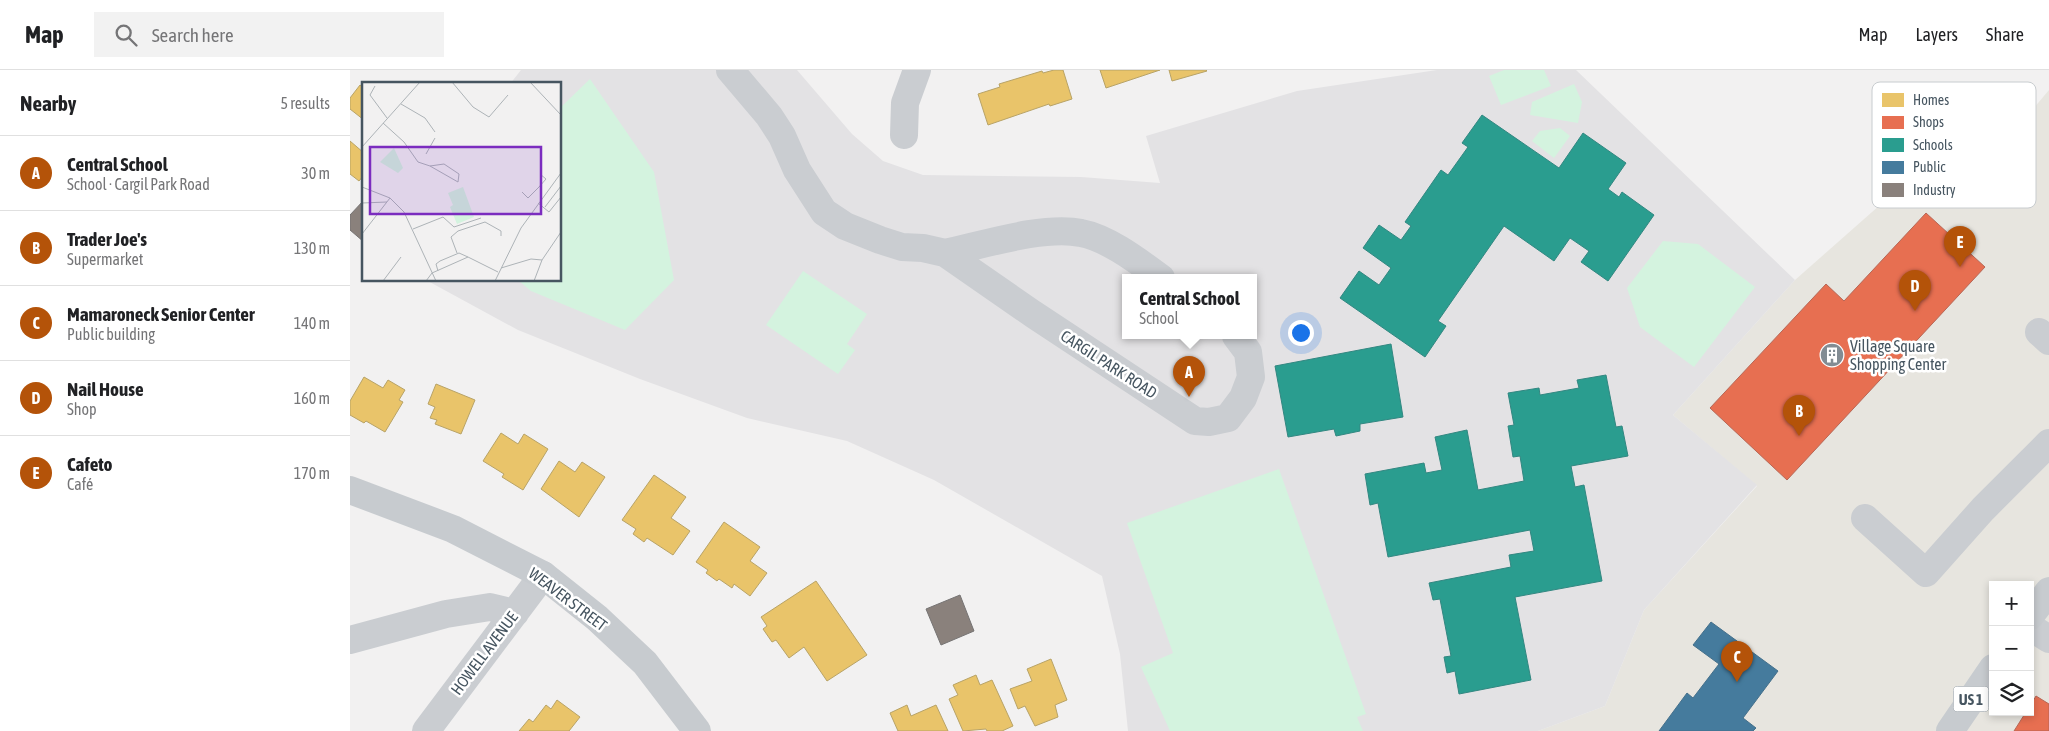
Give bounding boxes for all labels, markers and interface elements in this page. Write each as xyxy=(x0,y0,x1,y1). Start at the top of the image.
search box xyxy=(94,12,444,57)
text: Map xyxy=(25,21,64,48)
icon: search xyxy=(112,21,140,49)
text: Search here xyxy=(152,24,234,46)
text: Map xyxy=(1858,24,1887,45)
text: Layers xyxy=(1915,24,1958,45)
text: Share xyxy=(1986,24,2024,45)
inset map xyxy=(362,82,561,281)
legend xyxy=(1872,82,2036,208)
text: Nearby xyxy=(20,91,76,115)
text: Homes xyxy=(1913,92,1949,108)
text: 5 results xyxy=(280,94,330,112)
text: Shops xyxy=(1913,114,1944,130)
text: Schools xyxy=(1913,137,1953,153)
text: Central School xyxy=(67,153,168,175)
text: Public xyxy=(1913,159,1946,175)
text: A xyxy=(32,164,40,182)
text: 30 m xyxy=(301,164,330,182)
text: School · Cargil Park Road xyxy=(67,175,210,193)
text: Industry xyxy=(1913,182,1956,198)
pin: E xyxy=(1944,226,1976,267)
text: Trader Joe's xyxy=(67,228,147,250)
text: B xyxy=(32,239,40,257)
text: 130 m xyxy=(294,239,330,257)
text: Supermarket xyxy=(67,250,143,268)
pin: D xyxy=(1899,270,1931,311)
popup xyxy=(1122,274,1257,339)
text: Central School xyxy=(1139,287,1240,309)
text: Mamaroneck Senior Center xyxy=(67,303,255,325)
text: School xyxy=(1139,309,1179,327)
text: C xyxy=(32,314,40,332)
text: 140 m xyxy=(294,314,330,332)
your location xyxy=(1288,320,1314,346)
text: Public building xyxy=(67,325,155,343)
street label: CARGIL PARK ROAD xyxy=(1058,326,1160,402)
place label: Village Square Shopping Center xyxy=(1850,337,1947,374)
building icon: Village Square Shopping Center xyxy=(1819,342,1845,368)
pin: A xyxy=(1173,356,1205,397)
text: Nail House xyxy=(67,378,144,400)
text: D xyxy=(32,389,40,407)
text: 160 m xyxy=(294,389,330,407)
pin: B xyxy=(1783,395,1815,436)
text: Shop xyxy=(67,400,97,418)
text: Cafeto xyxy=(67,453,112,475)
text: E xyxy=(33,464,39,482)
text: 170 m xyxy=(294,464,330,482)
text: Café xyxy=(67,475,93,493)
street label: WEAVER STREET xyxy=(525,564,611,634)
map controls xyxy=(1989,581,2034,716)
button: + xyxy=(1989,581,2034,626)
street label: HOWELL AVENUE xyxy=(447,608,521,698)
button: − xyxy=(1989,626,2034,671)
pin: C xyxy=(1721,641,1753,682)
button: layers xyxy=(1989,671,2034,716)
road number: US 1 xyxy=(1954,686,1988,712)

